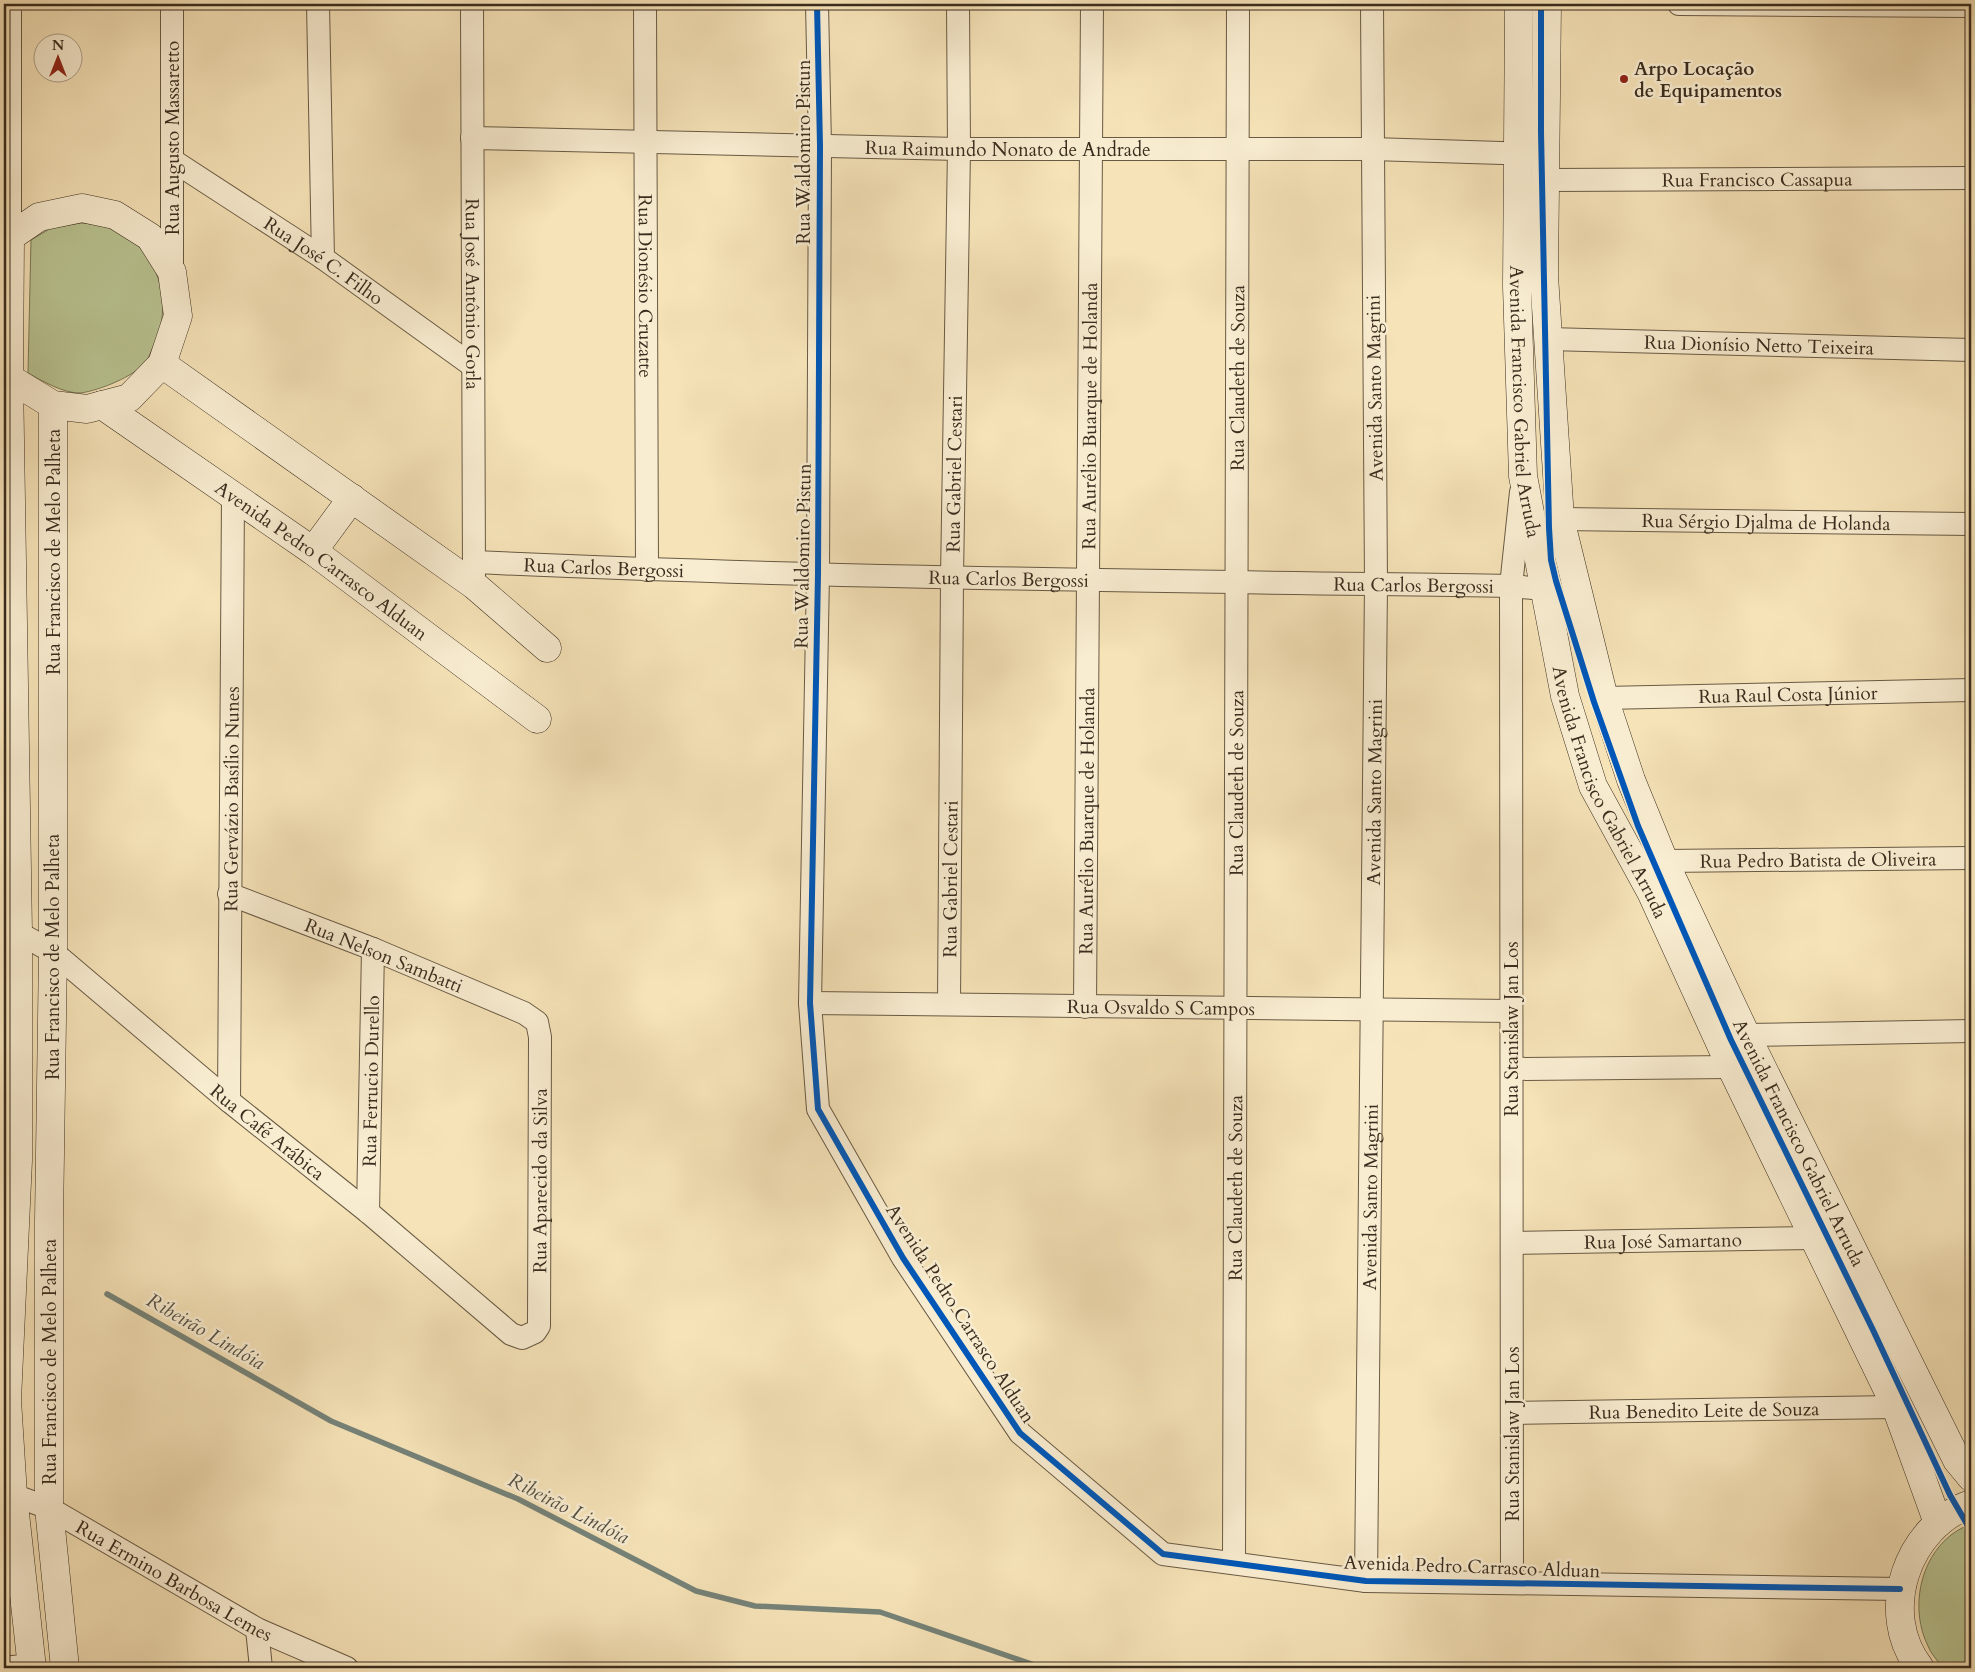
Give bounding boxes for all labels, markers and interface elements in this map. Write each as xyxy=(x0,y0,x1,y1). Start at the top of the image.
north arrow xyxy=(32,32,82,82)
text: N xyxy=(52,36,64,55)
street label: Rua Augusto Massaretto xyxy=(160,41,186,235)
place label: Arpo Locação de Equipamentos xyxy=(1634,56,1782,104)
street label: Rua Waldomiro Pistun xyxy=(791,59,817,245)
marker: Arpo Locação de Equipamentos xyxy=(1618,73,1630,85)
street label: Rua Raimundo Nonato de Andrade xyxy=(865,135,1151,163)
street label: Rua Francisco Cassapua xyxy=(1662,167,1852,193)
street label: Rua Dionésio Cruzatte xyxy=(632,194,658,378)
street label: Rua José Antônio Gorla xyxy=(459,198,485,390)
street label: Rua José C. Filho xyxy=(258,211,388,311)
street label: Avenida Francisco Gabriel Arruda xyxy=(1503,265,1547,540)
street label: Rua Aurélio Buarque de Holanda xyxy=(1076,282,1104,550)
street label: Rua Claudeth de Souza xyxy=(1225,285,1251,471)
street label: Avenida Santo Magrini xyxy=(1360,295,1390,481)
street label: Rua Dionísio Netto Teixeira xyxy=(1644,329,1874,361)
street label: Rua Gabriel Cestari xyxy=(940,395,969,553)
street label: Rua Francisco de Melo Palheta xyxy=(41,429,67,675)
street label: Rua Waldomiro Pistun xyxy=(788,463,818,649)
street label: Avenida Pedro Carrasco Alduan xyxy=(210,475,433,647)
street label: Rua Sérgio Djalma de Holanda xyxy=(1641,508,1891,537)
street label: Rua Carlos Bergossi xyxy=(523,552,685,584)
street label: Rua Carlos Bergossi xyxy=(928,565,1089,594)
street label: Rua Carlos Bergossi xyxy=(1333,572,1494,600)
street label: Avenida Francisco Gabriel Arruda xyxy=(1545,664,1673,923)
street label: Rua Raul Costa Júnior xyxy=(1698,680,1878,710)
street label: Rua Gervázio Basílio Nunes xyxy=(218,686,246,912)
street label: Rua Aurélio Buarque de Holanda xyxy=(1073,687,1101,955)
street label: Rua Claudeth de Souza xyxy=(1224,690,1250,876)
street label: Avenida Santo Magrini xyxy=(1361,699,1389,885)
street label: Rua Gabriel Cestari xyxy=(937,800,964,958)
street label: Rua Francisco de Melo Palheta xyxy=(40,834,66,1080)
street label: Rua Pedro Batista de Oliveira xyxy=(1700,846,1936,875)
street label: Rua Nelson Sambatti xyxy=(301,912,467,1000)
street label: Rua Stanislaw Jan Los xyxy=(1499,941,1525,1117)
street label: Rua Osvaldo S Campos xyxy=(1067,994,1255,1022)
street label: Rua Ferrucio Durello xyxy=(357,995,386,1167)
street label: Avenida Francisco Gabriel Arruda xyxy=(1726,1015,1871,1271)
street label: Rua Café Arábica xyxy=(204,1078,330,1187)
street label: Rua Aparecido da Silva xyxy=(527,1088,554,1273)
street label: Rua Claudeth de Souza xyxy=(1223,1095,1249,1281)
street label: Avenida Santo Magrini xyxy=(1357,1104,1385,1290)
street label: Avenida Pedro Carrasco Alduan xyxy=(879,1199,1041,1428)
street label: Rua José Samartano xyxy=(1584,1227,1742,1256)
street label: Rua Francisco de Melo Palheta xyxy=(37,1239,63,1485)
water label: Ribeirão Lindóia xyxy=(142,1287,270,1376)
street label: Rua Stanislaw Jan Los xyxy=(1500,1346,1526,1522)
street label: Rua Benedito Leite de Souza xyxy=(1588,1396,1820,1426)
water label: Ribeirão Lindóia xyxy=(504,1466,634,1551)
street label: Rua Ermino Barbosa Lemes xyxy=(71,1514,276,1648)
street label: Avenida Pedro Carrasco Alduan xyxy=(1343,1550,1601,1584)

